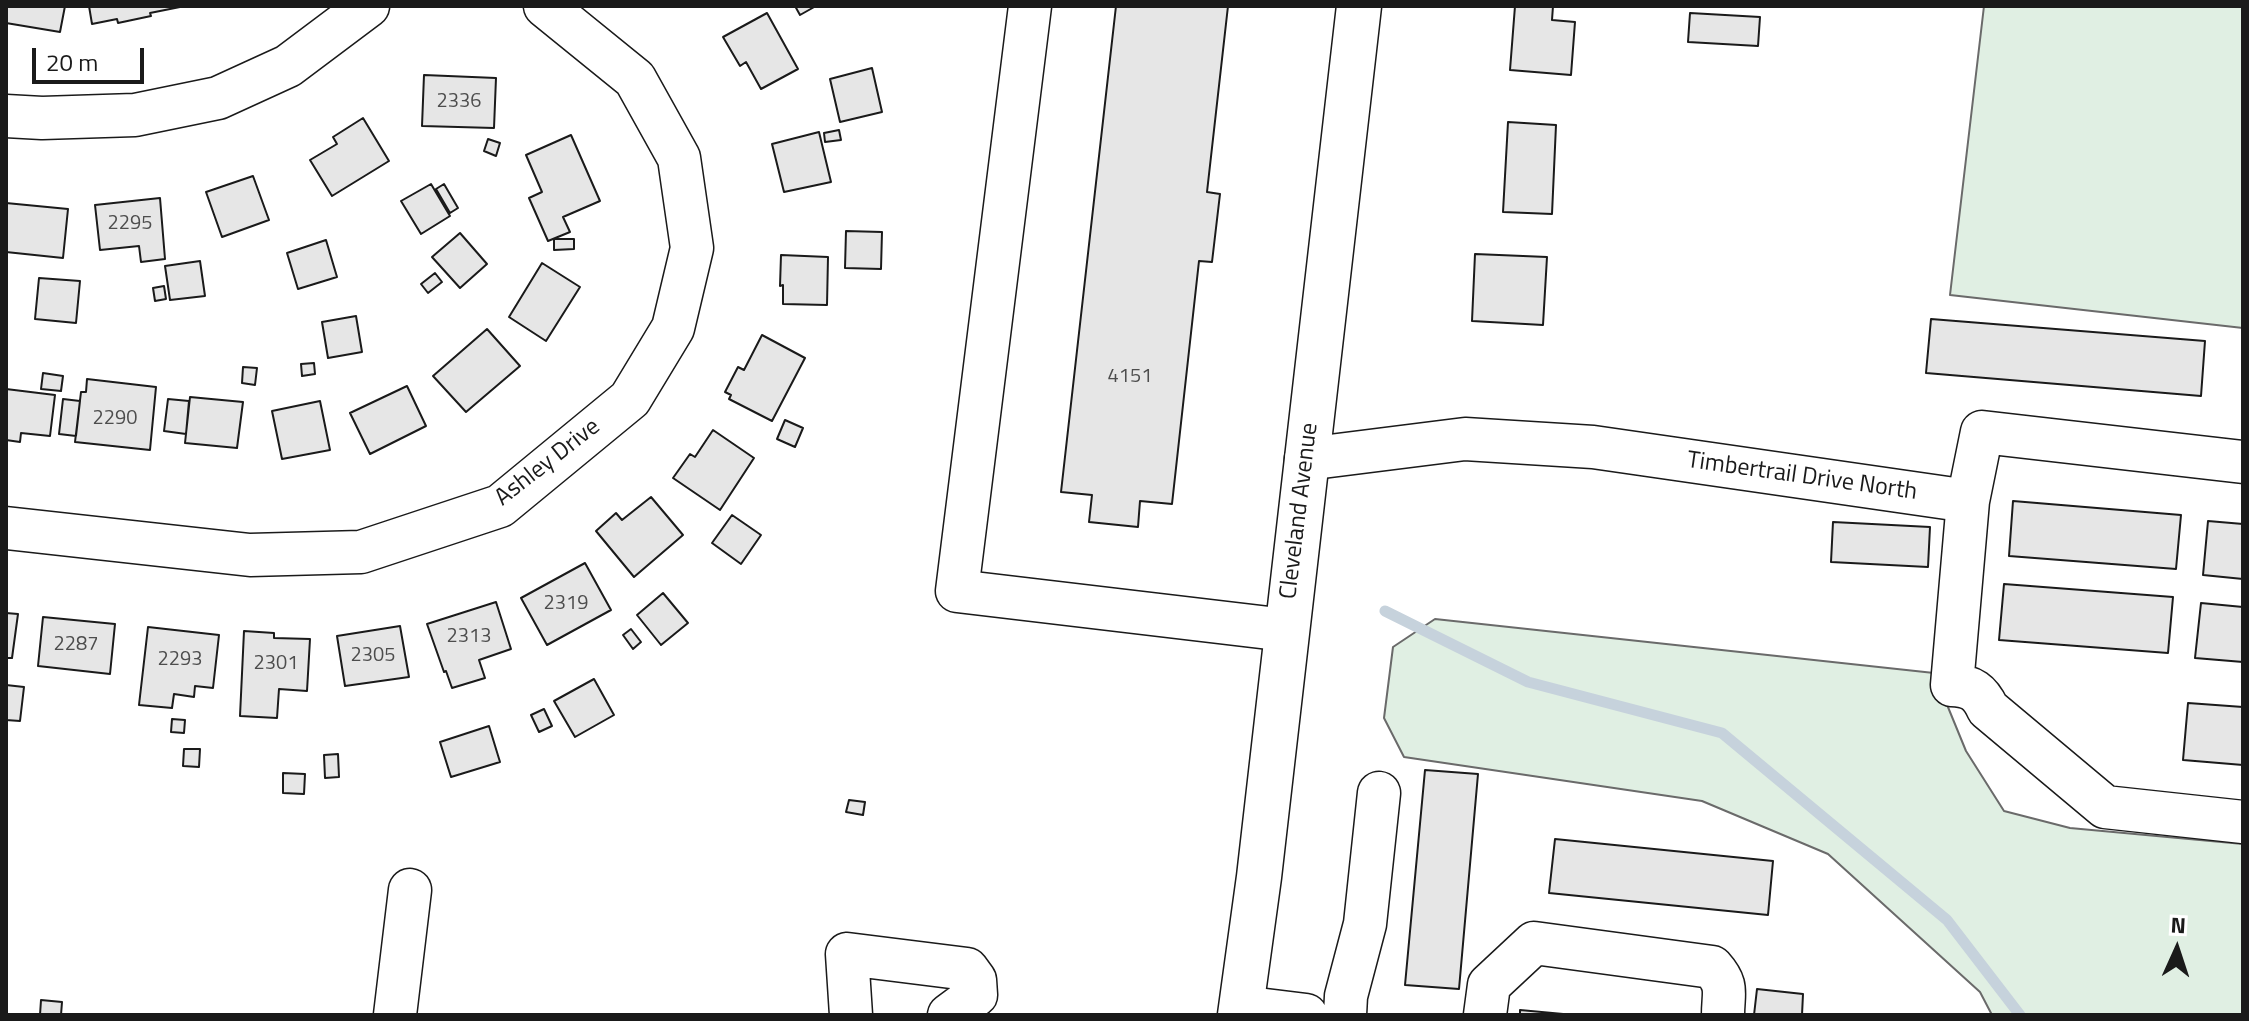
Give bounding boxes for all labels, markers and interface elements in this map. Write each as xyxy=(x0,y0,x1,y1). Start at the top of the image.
scale bar xyxy=(36,32,148,82)
text: 20 m xyxy=(46,44,98,80)
house number: 2336 xyxy=(437,90,481,114)
house number: 2295 xyxy=(108,212,152,236)
house number: 4151 xyxy=(1108,365,1152,389)
house number: 2290 xyxy=(93,407,137,431)
street label: Ashley Drive xyxy=(490,413,606,513)
street label: Cleveland Avenue xyxy=(1275,421,1325,601)
street label: Timbertrail Drive North xyxy=(1685,447,1919,507)
house number: 2319 xyxy=(544,592,588,616)
house number: 2313 xyxy=(447,625,491,649)
house number: 2287 xyxy=(54,633,98,657)
house number: 2305 xyxy=(351,644,395,668)
house number: 2293 xyxy=(158,648,202,672)
house number: 2301 xyxy=(254,652,298,676)
text: N xyxy=(2170,908,2187,942)
north arrow xyxy=(2137,909,2217,989)

